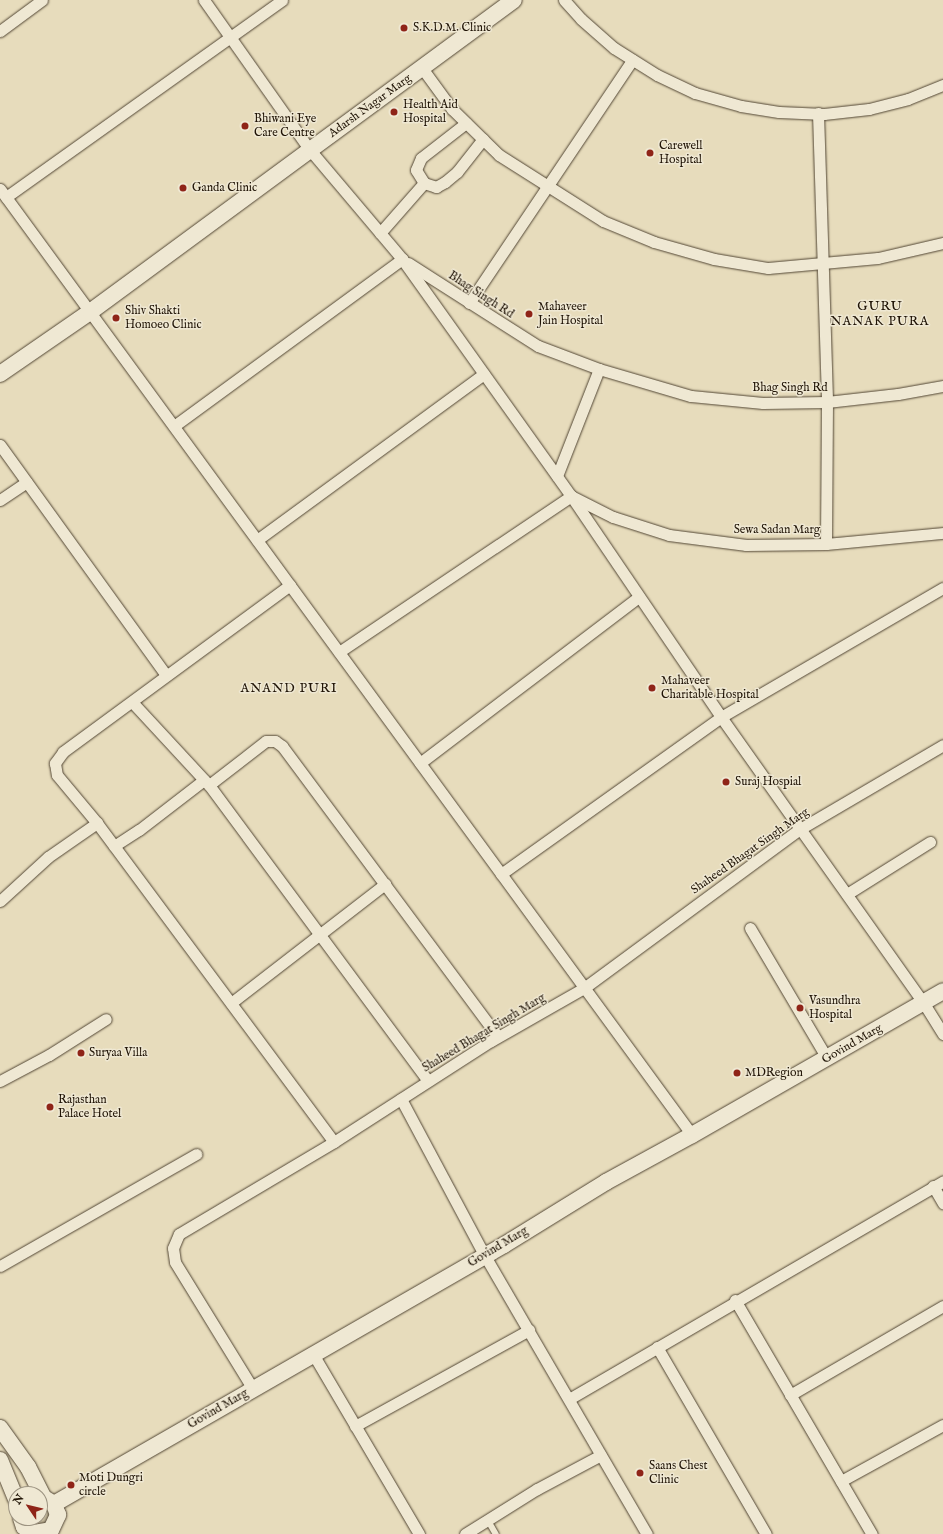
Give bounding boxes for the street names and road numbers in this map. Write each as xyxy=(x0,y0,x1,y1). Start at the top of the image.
street label: Adarsh Nagar Marg xyxy=(326,71,414,141)
street label: Bhag Singh Rd xyxy=(445,268,517,322)
street label: Bhag Singh Rd xyxy=(752,381,828,395)
street label: Sewa Sadan Marg xyxy=(734,523,820,537)
street label: Shaheed Bhagat Singh Marg xyxy=(688,805,812,897)
street label: Shaheed Bhagat Singh Marg xyxy=(420,991,548,1075)
street label: Govind Marg xyxy=(819,1021,885,1067)
street label: Govind Marg xyxy=(465,1224,531,1270)
street label: Govind Marg xyxy=(185,1386,251,1432)

